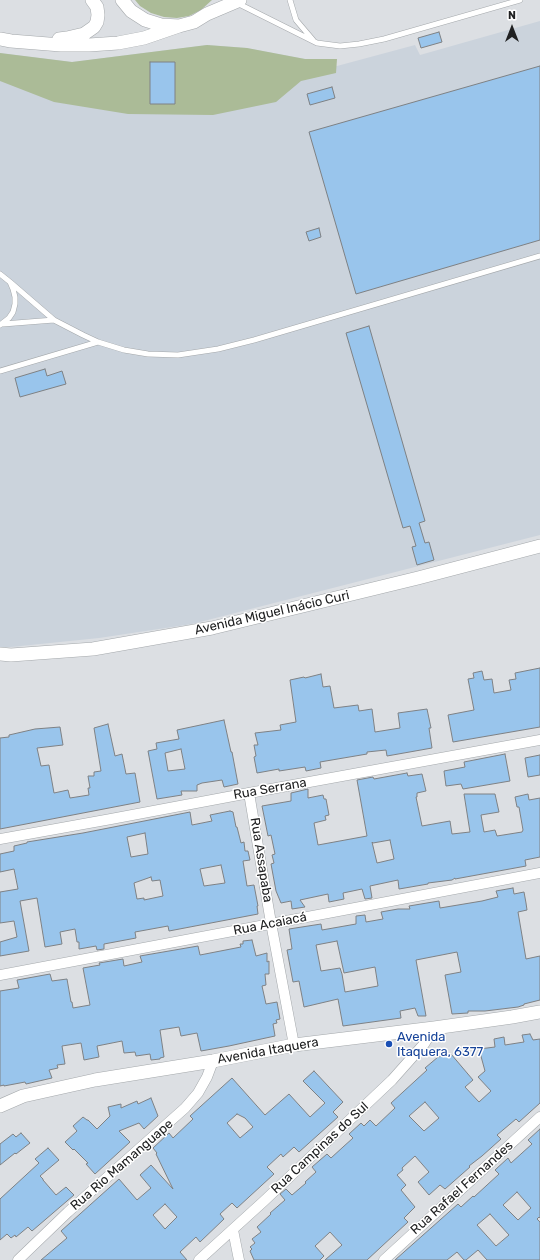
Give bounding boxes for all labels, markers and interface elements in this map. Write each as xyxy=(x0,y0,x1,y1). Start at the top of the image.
north arrow xyxy=(492,8,532,48)
text: N xyxy=(508,9,516,22)
street label: Avenida Miguel Inácio Curi xyxy=(193,588,351,638)
street label: Rua Serrana xyxy=(232,775,308,803)
street label: Rua Assapaba xyxy=(247,816,275,904)
street label: Rua Acaiacá xyxy=(232,909,308,939)
place label: Avenida Itaquera, 6377 xyxy=(397,1029,483,1060)
street label: Avenida Itaquera xyxy=(216,1034,320,1068)
marker: Avenida Itaquera, 6377 xyxy=(384,1039,394,1049)
street label: Rua Campinas do Sul xyxy=(268,1099,372,1197)
street label: Rua Rio Mamanguape xyxy=(67,1116,177,1214)
street label: Rua Rafael Fernandes xyxy=(408,1138,516,1238)

